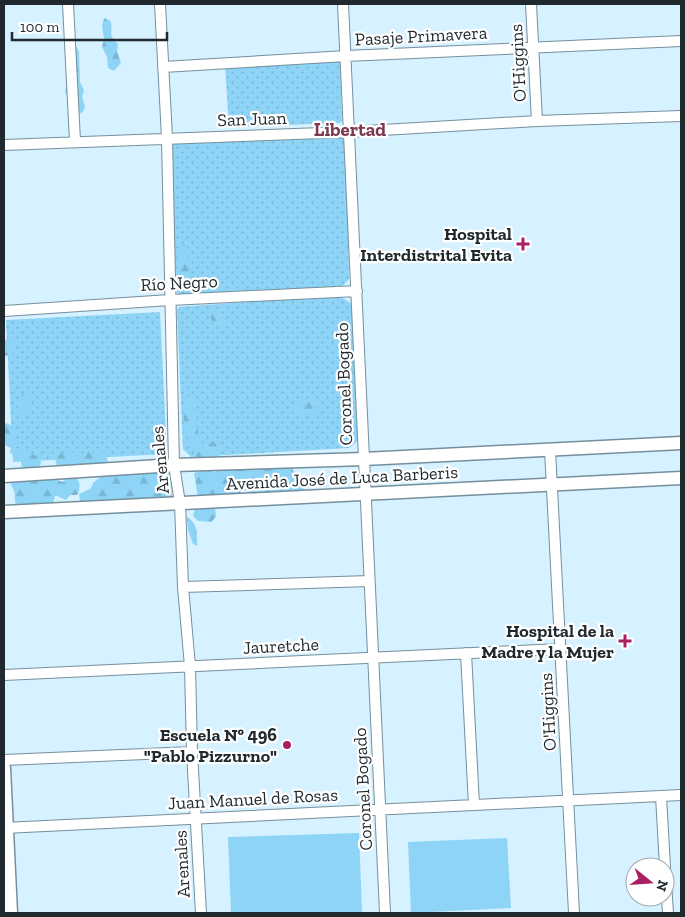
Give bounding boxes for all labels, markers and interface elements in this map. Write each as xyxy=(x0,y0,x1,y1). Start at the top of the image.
scale bar xyxy=(12,10,168,42)
text: 100 m xyxy=(20,18,59,36)
street label: Pasaje Primavera xyxy=(354,22,488,50)
street label: O'Higgins xyxy=(505,23,531,103)
street label: San Juan xyxy=(217,107,288,131)
district label: Libertad xyxy=(314,118,386,141)
place label: Hospital Interdistrital Evita xyxy=(360,223,512,266)
marker: Hospital Interdistrital Evita xyxy=(516,237,530,251)
street label: Río Negro xyxy=(140,270,218,296)
street label: Coronel Bogado xyxy=(331,322,357,446)
street label: Arenales xyxy=(146,425,174,495)
street label: Avenida José de Luca Barberis xyxy=(225,461,459,495)
place label: Hospital de la Madre y la Mujer xyxy=(481,620,614,663)
street label: Jauretche xyxy=(242,633,320,659)
marker: Hospital de la Madre y la Mujer xyxy=(618,634,632,648)
street label: O'Higgins xyxy=(535,672,561,752)
place label: Escuela N° 496 "Pablo Pizzurno" xyxy=(144,724,277,767)
street label: Coronel Bogado xyxy=(349,727,377,851)
marker: Escuela N° 496 "Pablo Pizzurno" xyxy=(281,739,293,751)
street label: Juan Manuel de Rosas xyxy=(167,784,339,814)
street label: Arenales xyxy=(169,829,195,898)
north arrow xyxy=(625,857,675,907)
text: N xyxy=(652,878,672,894)

